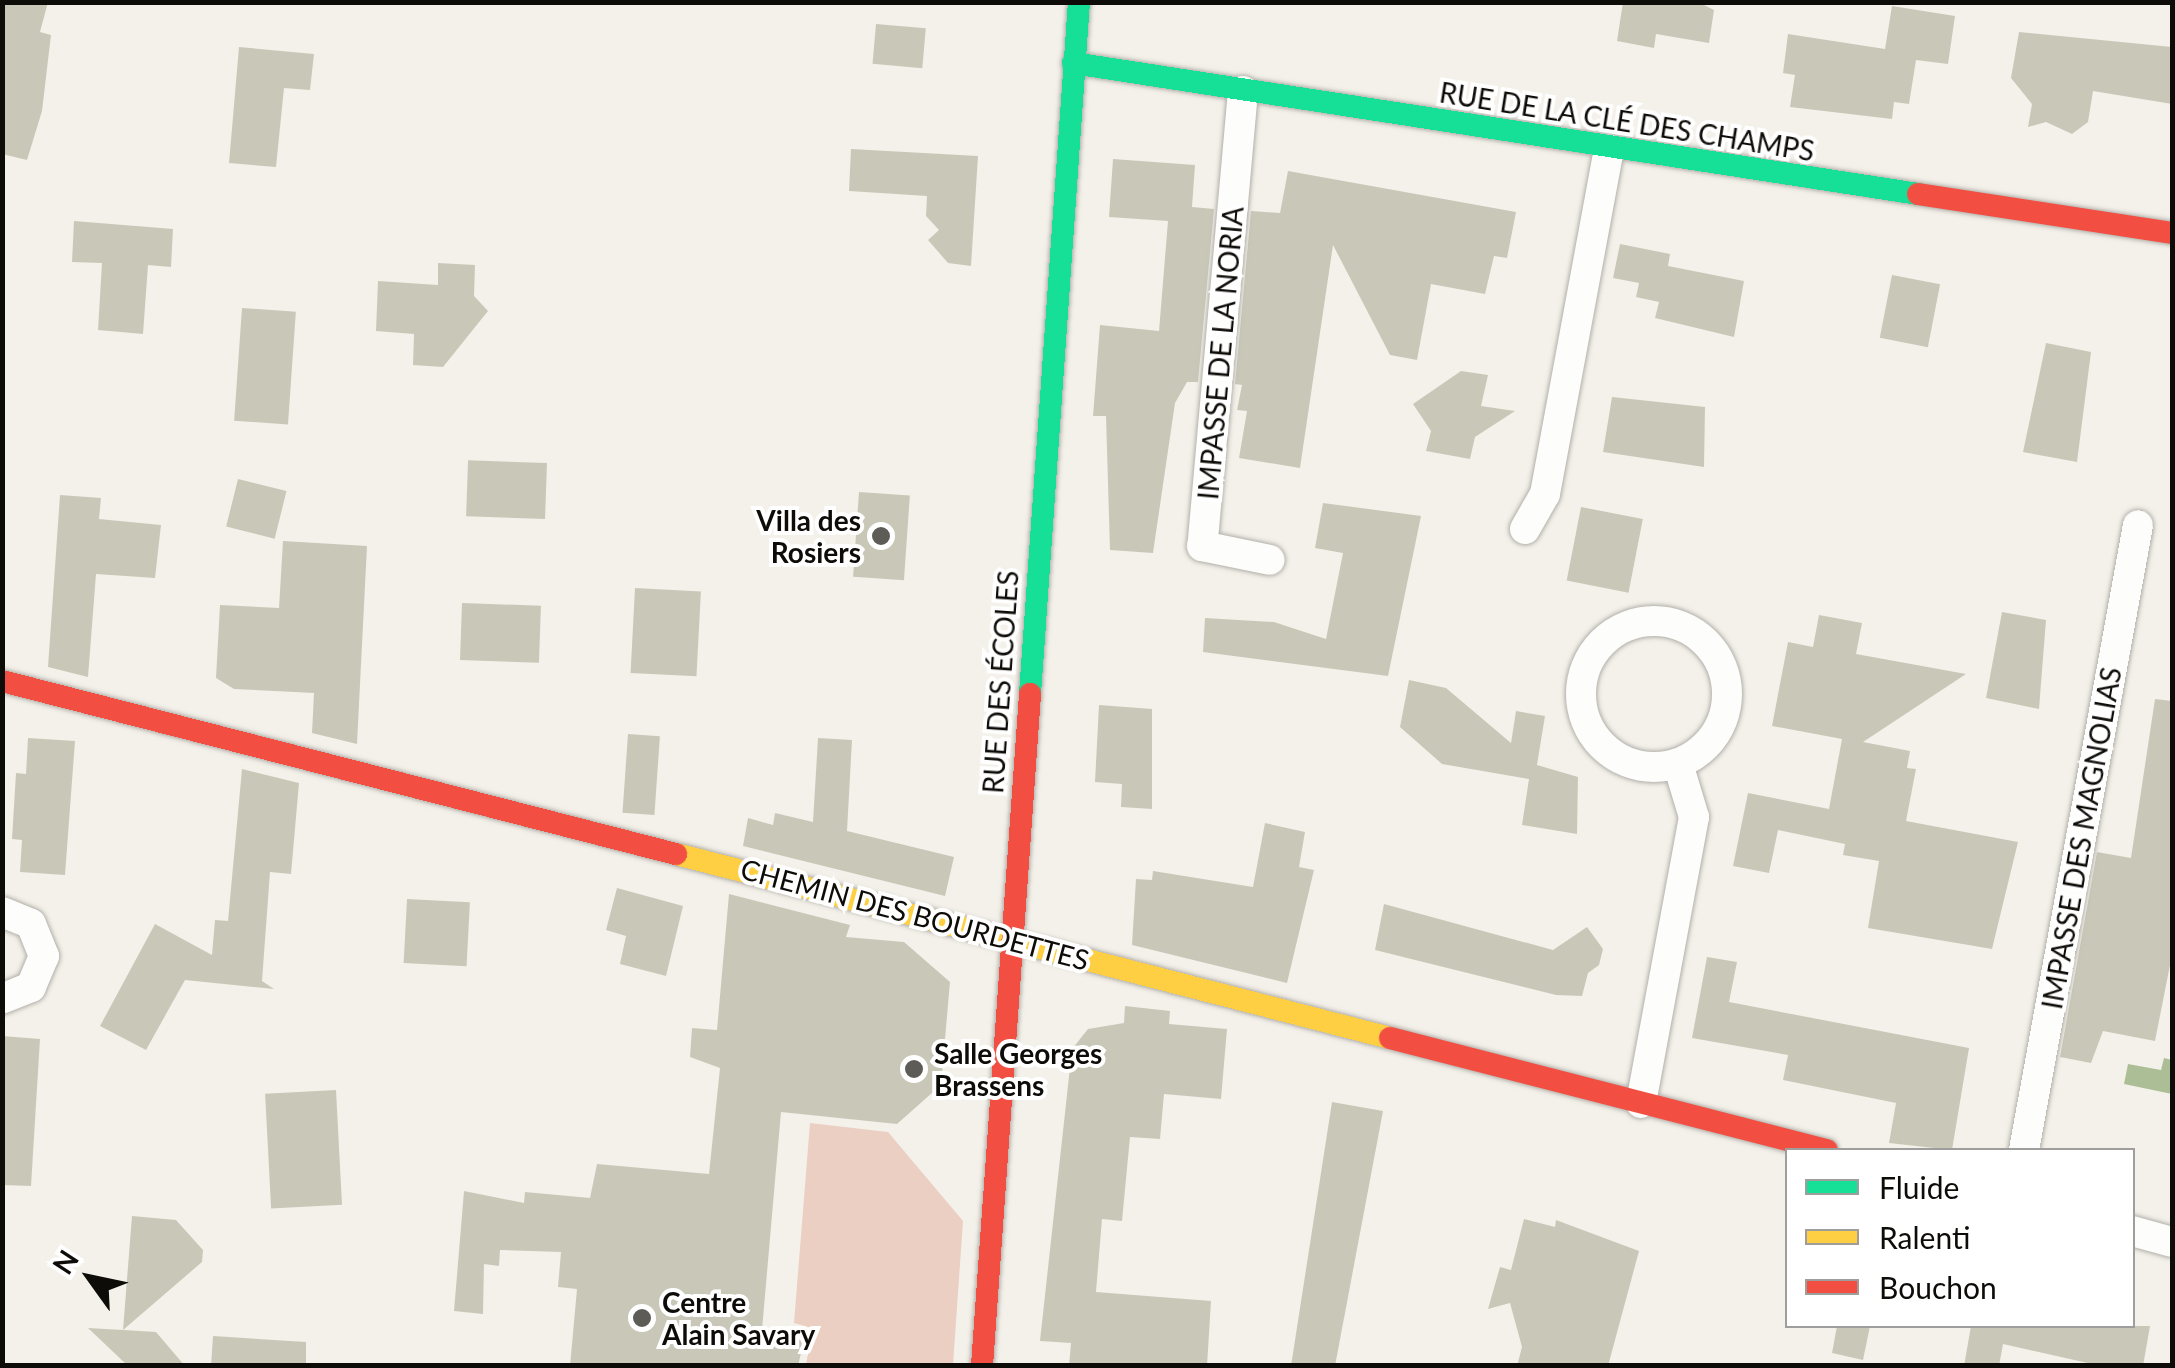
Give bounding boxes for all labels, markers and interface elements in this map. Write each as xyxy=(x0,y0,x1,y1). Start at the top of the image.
street label: RUE DE LA CLÉ DES CHAMPS xyxy=(1437,75,1817,167)
street label: IMPASSE DE LA NORIA xyxy=(1190,205,1250,501)
place label: Villa des Rosiers xyxy=(756,503,861,569)
marker: Villa des Rosiers xyxy=(870,525,892,547)
street label: RUE DES ÉCOLES xyxy=(975,569,1025,795)
street label: IMPASSE DES MAGNOLIAS xyxy=(2034,664,2128,1012)
street label: CHEMIN DES BOURDETTES xyxy=(737,851,1093,977)
place label: Salle Georges Brassens xyxy=(934,1036,1102,1102)
marker: Salle Georges Brassens xyxy=(903,1058,925,1080)
legend xyxy=(1785,1148,2135,1328)
text: Fluide xyxy=(1879,1169,1959,1205)
text: Ralenti xyxy=(1879,1219,1970,1255)
north arrow xyxy=(40,1228,140,1328)
text: N xyxy=(45,1243,85,1280)
text: Bouchon xyxy=(1879,1269,1997,1305)
place label: Centre Alain Savary xyxy=(662,1285,815,1351)
marker: Centre Alain Savary xyxy=(631,1307,653,1329)

